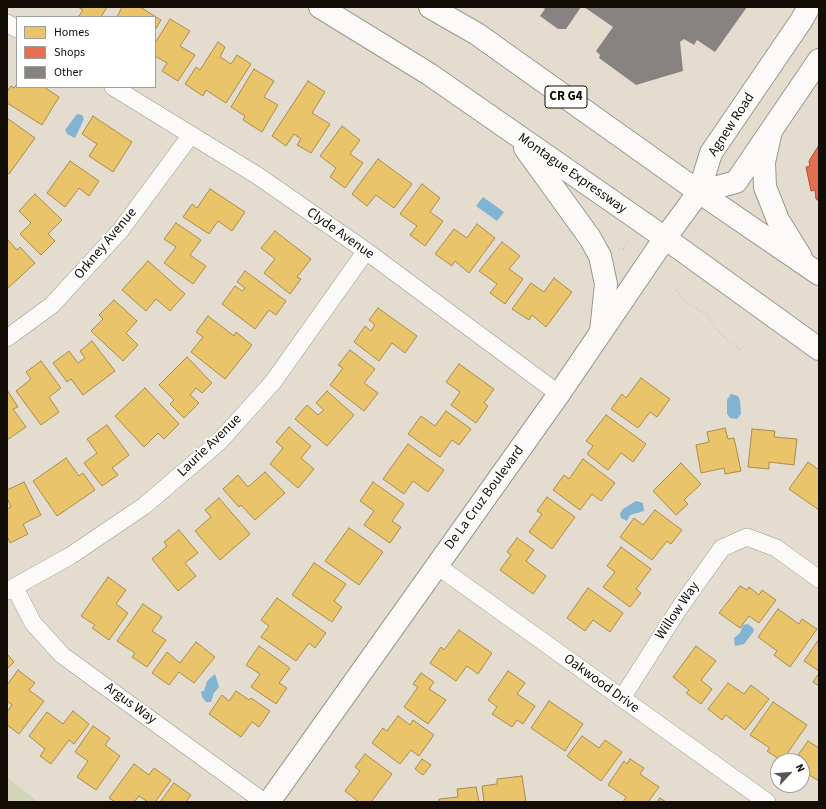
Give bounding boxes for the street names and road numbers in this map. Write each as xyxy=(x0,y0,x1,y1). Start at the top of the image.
road number: CR G4 xyxy=(545,86,587,108)
street label: Agnew Road xyxy=(705,90,759,160)
street label: Montague Expressway xyxy=(514,130,630,218)
street label: Orkney Avenue xyxy=(71,205,141,283)
street label: Clyde Avenue xyxy=(303,205,377,263)
street label: Laurie Avenue xyxy=(174,411,246,481)
street label: De La Cruz Boulevard xyxy=(442,443,528,553)
street label: Willow Way xyxy=(652,579,704,643)
street label: Oakwood Drive xyxy=(560,651,642,717)
street label: Argus Way xyxy=(101,680,159,728)

